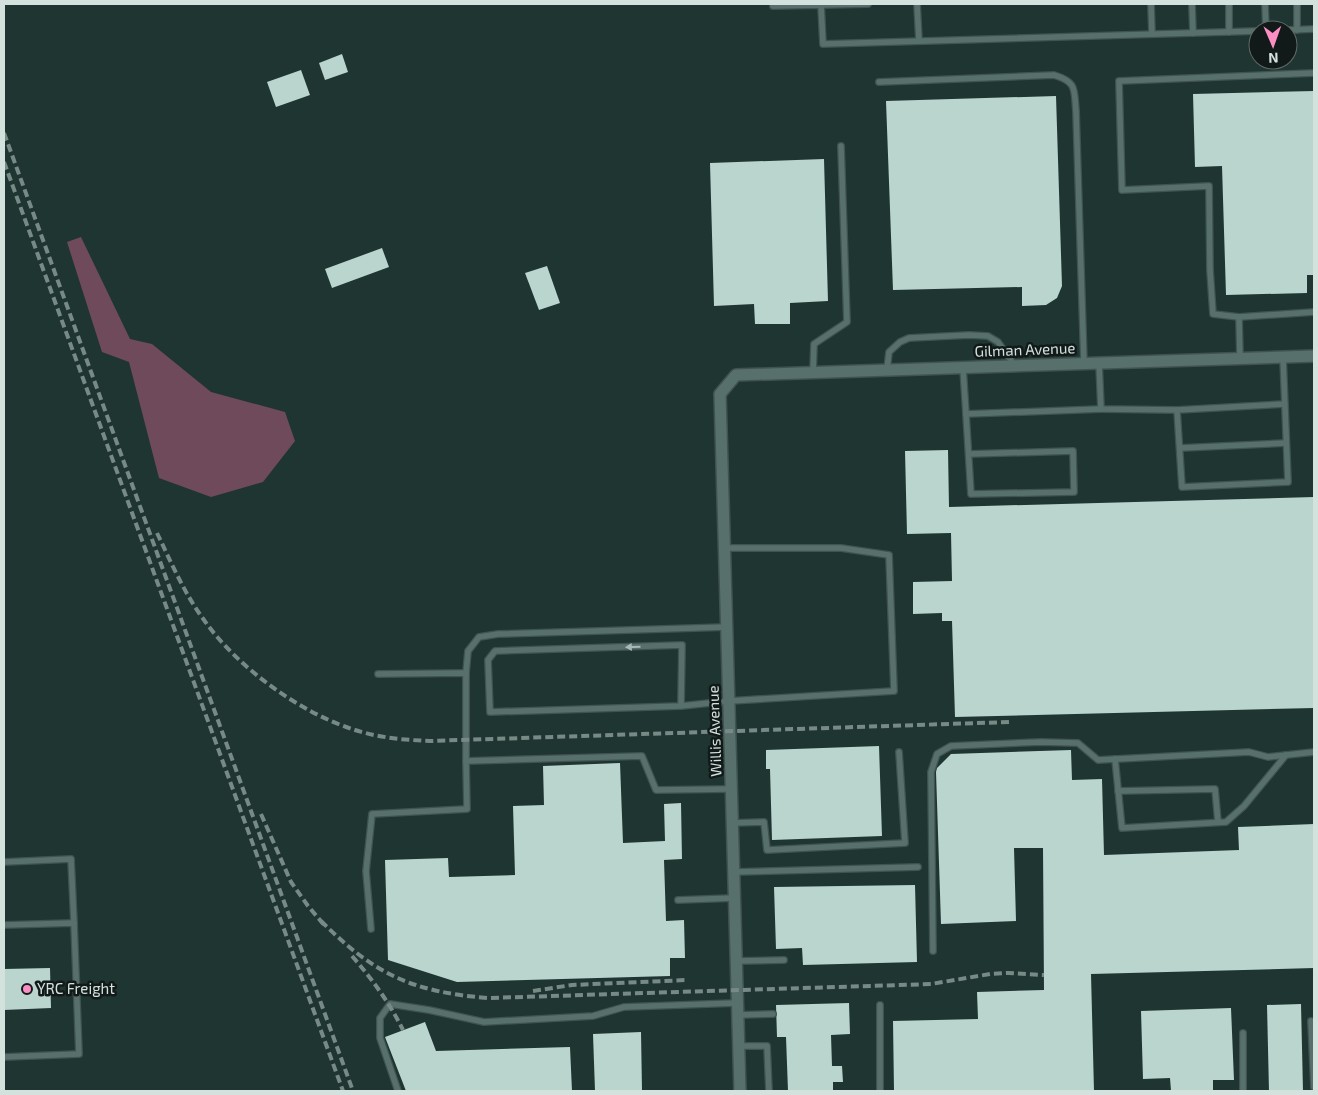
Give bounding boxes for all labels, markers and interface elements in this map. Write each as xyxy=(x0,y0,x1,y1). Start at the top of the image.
north arrow xyxy=(1248,20,1298,70)
text: N xyxy=(1268,50,1279,67)
street label: Gilman Avenue xyxy=(974,338,1076,360)
one-way arrow xyxy=(625,643,641,651)
street label: Willis Avenue xyxy=(703,685,725,777)
place label: YRC Freight xyxy=(37,979,115,997)
marker: YRC Freight xyxy=(21,983,33,995)

